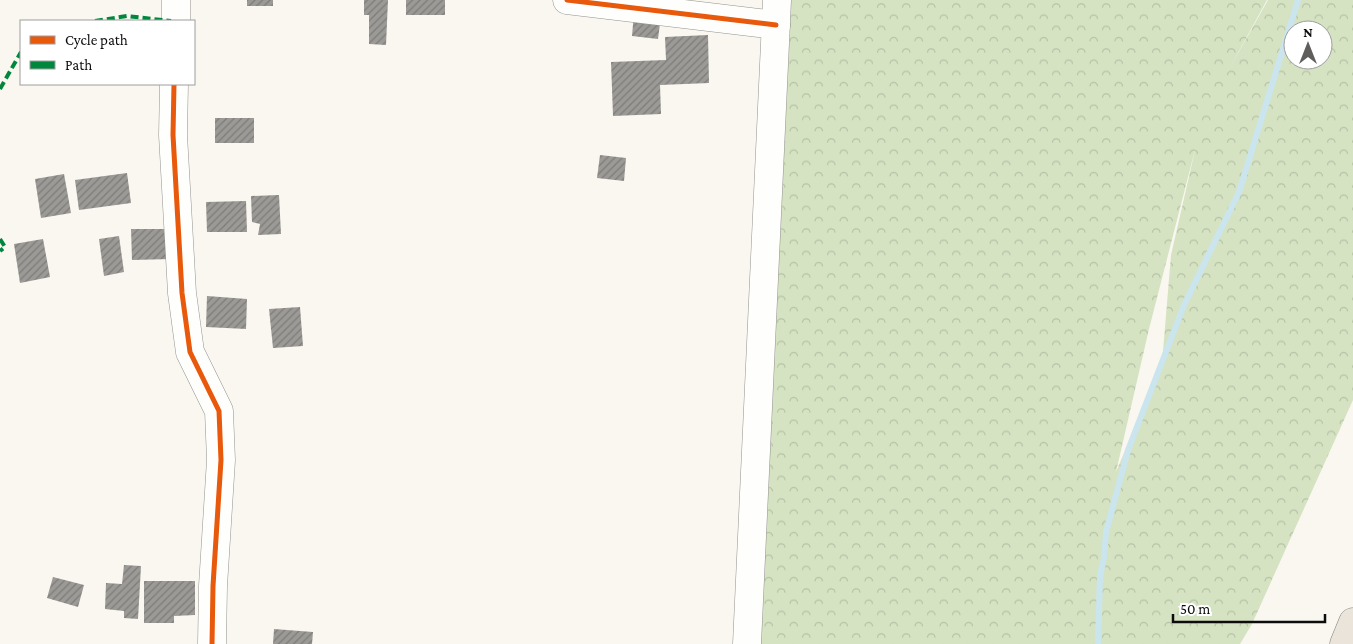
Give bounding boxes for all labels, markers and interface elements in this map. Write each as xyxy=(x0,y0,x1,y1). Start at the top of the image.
legend xyxy=(20,20,195,85)
north arrow xyxy=(1283,20,1333,70)
text: N xyxy=(1303,24,1313,40)
text: Cycle path xyxy=(65,32,128,49)
text: Path xyxy=(65,57,92,73)
scale bar xyxy=(1173,592,1326,624)
text: 50 m xyxy=(1180,601,1210,617)

